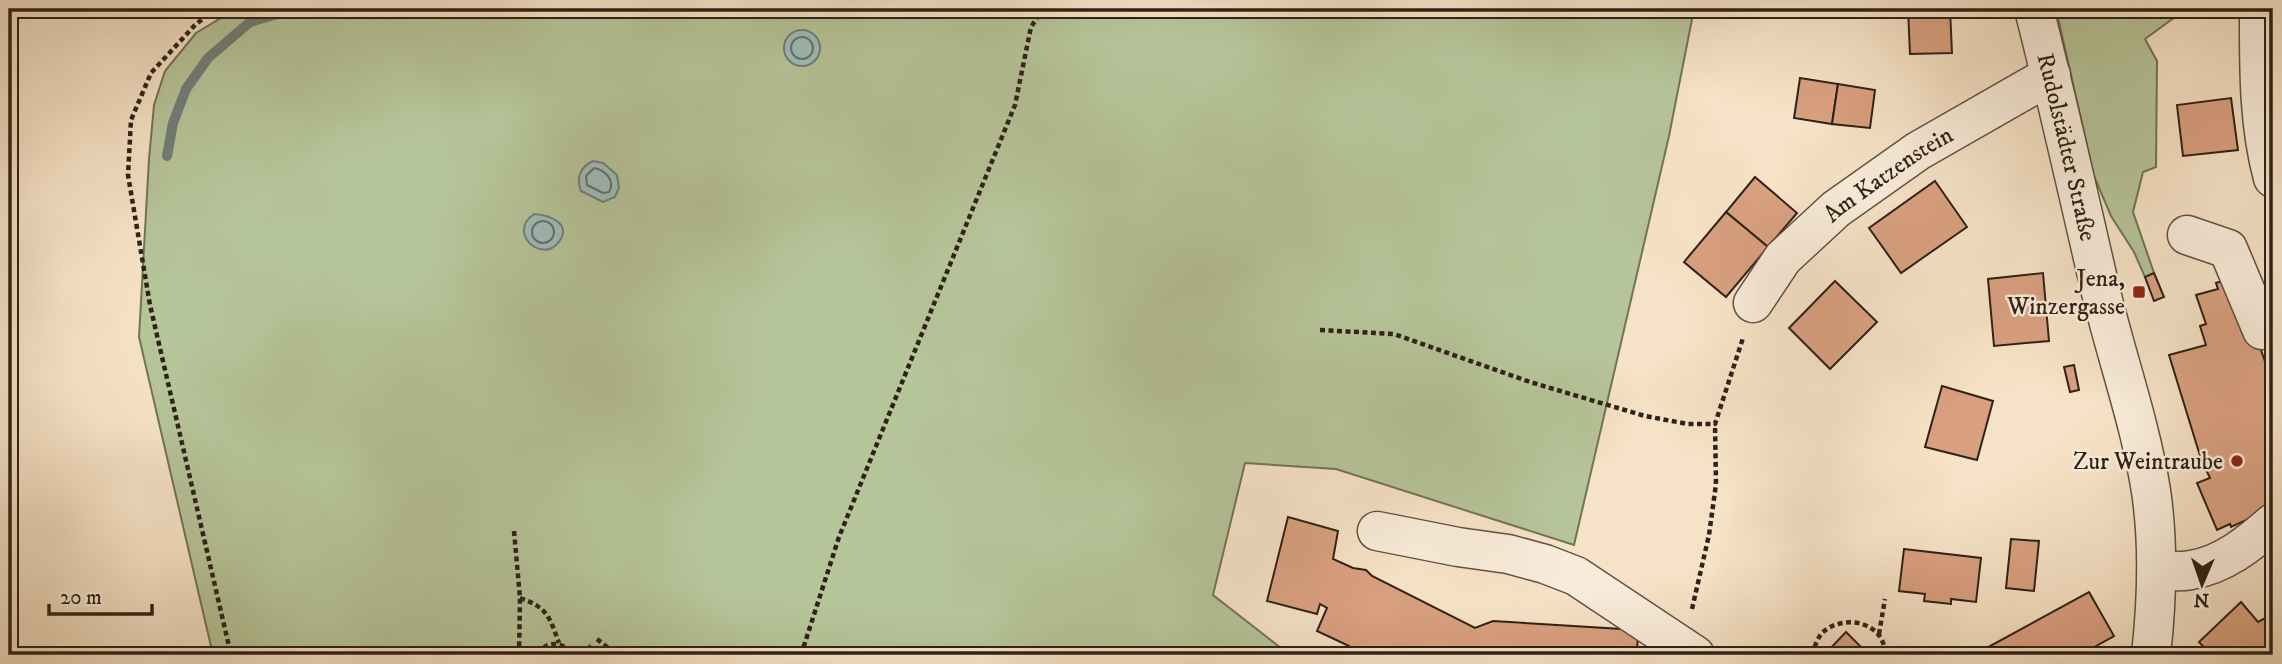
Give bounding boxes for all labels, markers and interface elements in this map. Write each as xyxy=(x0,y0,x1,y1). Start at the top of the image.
street label: Rudolstädter Straße xyxy=(2030,50,2103,244)
street label: Am Katzenstein xyxy=(1817,120,1959,229)
place label: Jena, Winzergasse xyxy=(2006,264,2125,322)
marker: Jena, Winzergasse xyxy=(2131,284,2147,300)
place label: Zur Weintraube xyxy=(2073,447,2223,477)
marker: Zur Weintraube xyxy=(2229,453,2245,469)
north arrow xyxy=(2166,548,2236,618)
scale bar xyxy=(49,573,152,617)
text: 20 m xyxy=(60,585,102,611)
text: N xyxy=(2193,588,2210,611)

